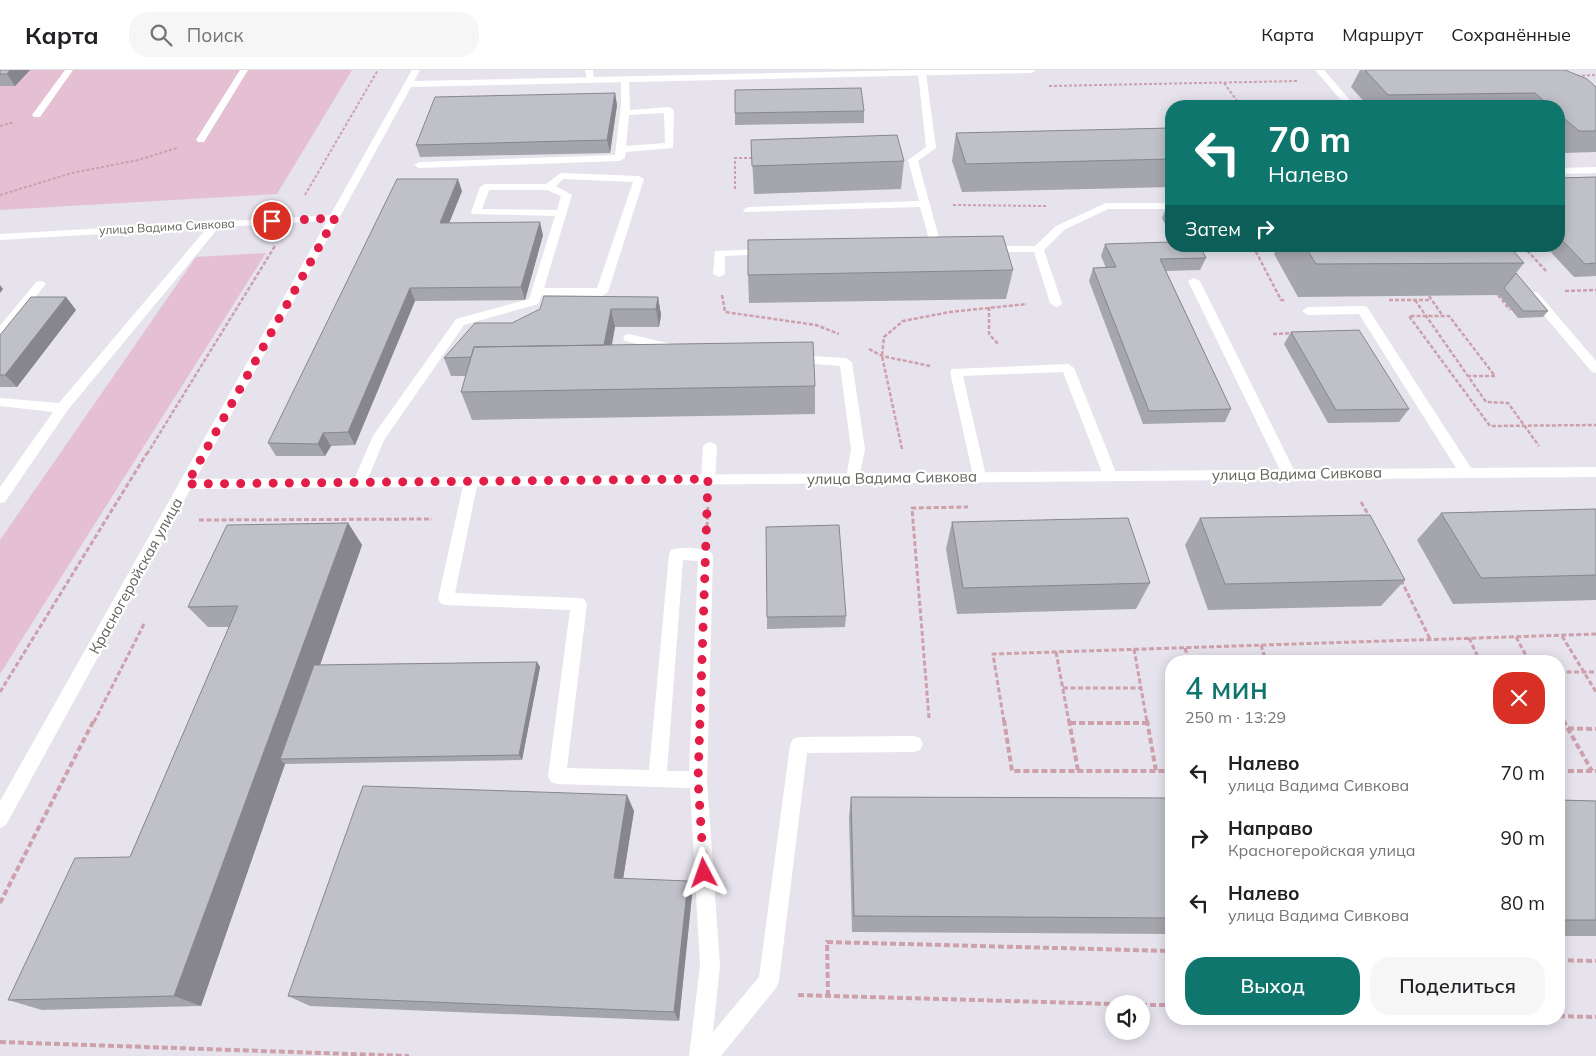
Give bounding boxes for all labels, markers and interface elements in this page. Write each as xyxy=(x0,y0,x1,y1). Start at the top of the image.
search box xyxy=(129,12,479,57)
text: Карта xyxy=(25,20,99,50)
icon: search xyxy=(147,21,175,49)
text: Поиск xyxy=(187,23,244,47)
text: Карта xyxy=(1261,23,1314,46)
text: Маршрут xyxy=(1342,23,1423,46)
text: Сохранённые xyxy=(1451,23,1571,46)
text: 70 m xyxy=(1268,117,1351,161)
icon: left xyxy=(1185,120,1250,185)
text: Налево xyxy=(1268,160,1348,188)
pin xyxy=(251,200,293,242)
icon: arrive xyxy=(258,207,286,235)
street label: улица Вадима Сивкова xyxy=(99,215,235,238)
icon: right xyxy=(1251,215,1279,243)
text: Затем xyxy=(1185,217,1241,241)
street label: улица Вадима Сивкова xyxy=(1212,463,1382,484)
street label: улица Вадима Сивкова xyxy=(807,467,977,488)
street label: Красногеройская улица xyxy=(85,494,187,657)
text: 4 мин xyxy=(1185,669,1268,707)
button: close xyxy=(1493,672,1545,724)
text: 250 m · 13:29 xyxy=(1185,707,1286,727)
text: Налево xyxy=(1228,751,1300,775)
icon: left xyxy=(1185,759,1213,787)
text: 70 m xyxy=(1501,761,1545,785)
text: улица Вадима Сивкова xyxy=(1228,775,1409,795)
text: Направо xyxy=(1228,816,1313,840)
icon: right xyxy=(1185,824,1213,852)
text: 90 m xyxy=(1501,826,1545,850)
text: Красногеройская улица xyxy=(1228,840,1416,860)
position arrow xyxy=(677,846,729,898)
text: Налево xyxy=(1228,881,1300,905)
icon: left xyxy=(1185,889,1213,917)
text: 80 m xyxy=(1501,891,1545,915)
text: улица Вадима Сивкова xyxy=(1228,905,1409,925)
button: Выход xyxy=(1185,957,1360,1015)
button: Поделиться xyxy=(1370,957,1545,1015)
map controls xyxy=(1105,995,1150,1040)
button: sound xyxy=(1105,995,1150,1040)

